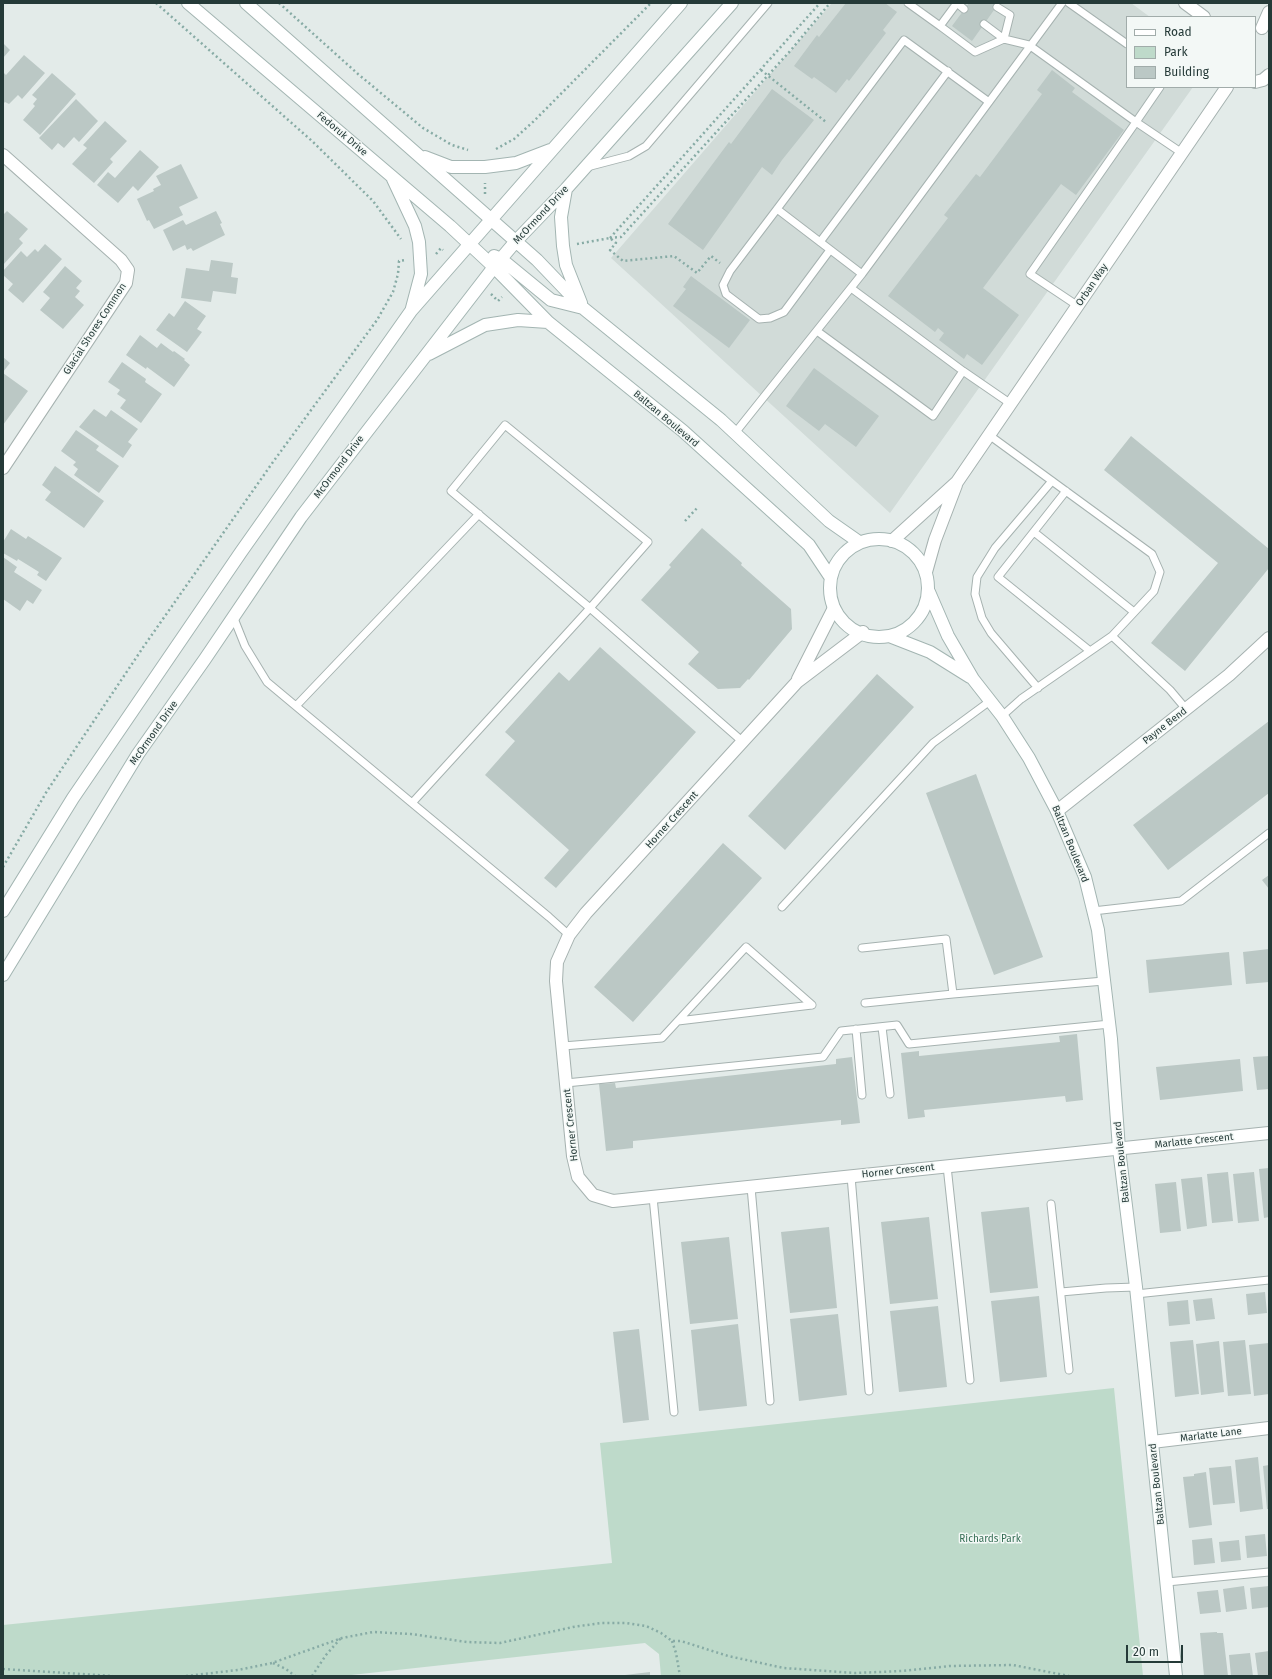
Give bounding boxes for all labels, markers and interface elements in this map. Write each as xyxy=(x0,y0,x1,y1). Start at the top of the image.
legend xyxy=(1126,16,1256,88)
text: Road xyxy=(1164,25,1192,39)
text: Park xyxy=(1164,45,1188,59)
text: Building xyxy=(1164,65,1209,79)
street label: Fedoruk Drive xyxy=(314,109,370,159)
street label: McOrmond Drive xyxy=(511,183,571,247)
street label: Orban Way xyxy=(1073,261,1111,309)
street label: Glacial Shores Common xyxy=(61,281,129,377)
street label: Baltzan Boulevard xyxy=(631,388,701,450)
street label: McOrmond Drive xyxy=(311,433,367,501)
street label: McOrmond Drive xyxy=(127,699,181,767)
street label: Payne Bend xyxy=(1141,705,1189,747)
street label: Horner Crescent xyxy=(643,789,701,851)
street label: Baltzan Boulevard xyxy=(1049,804,1091,884)
street label: Horner Crescent xyxy=(561,1088,581,1162)
street label: Baltzan Boulevard xyxy=(1112,1121,1132,1203)
street label: Marlatte Crescent xyxy=(1154,1131,1234,1151)
street label: Horner Crescent xyxy=(861,1161,935,1181)
street label: Marlatte Lane xyxy=(1179,1425,1243,1445)
street label: Baltzan Boulevard xyxy=(1147,1443,1167,1525)
park label: Richards Park xyxy=(959,1533,1021,1545)
scale bar xyxy=(1128,1637,1185,1663)
text: 20 m xyxy=(1133,1645,1159,1659)

